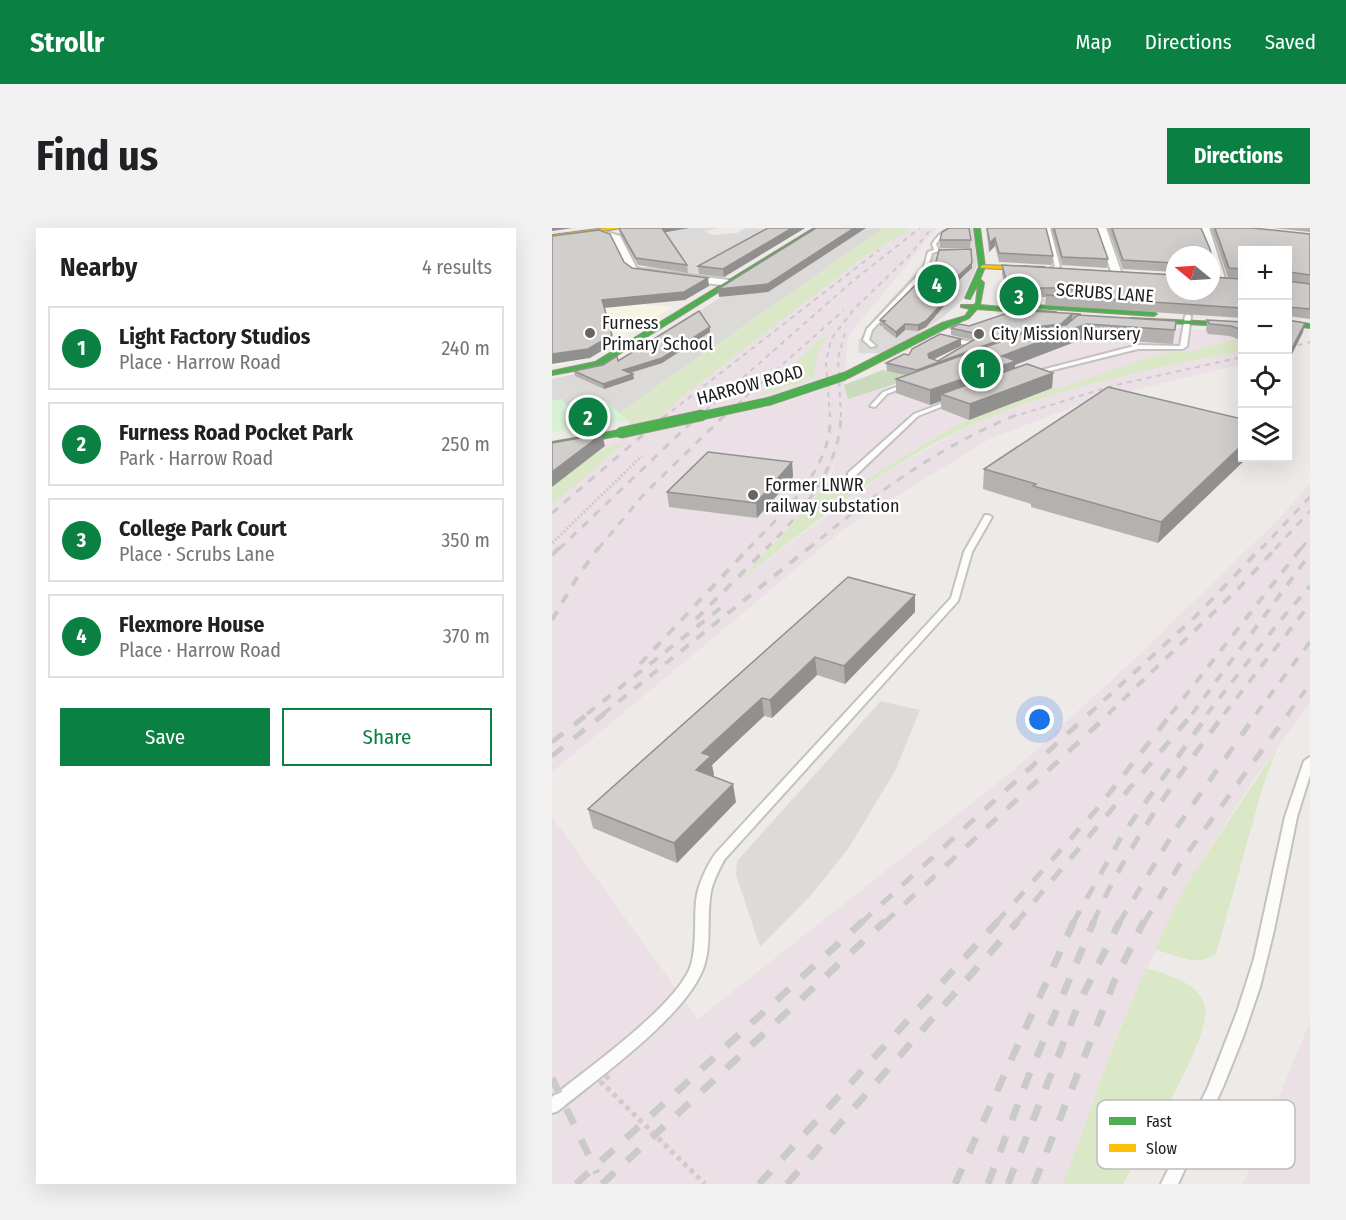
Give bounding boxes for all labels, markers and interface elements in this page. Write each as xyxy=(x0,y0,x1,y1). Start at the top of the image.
text: Strollr xyxy=(30,26,104,59)
text: Map xyxy=(1075,29,1112,55)
text: Directions xyxy=(1145,29,1232,55)
text: Saved xyxy=(1265,29,1316,55)
button: Directions xyxy=(1167,128,1310,184)
text: Find us xyxy=(36,131,158,181)
north arrow xyxy=(1166,246,1220,300)
map controls xyxy=(1238,246,1292,462)
button: + xyxy=(1238,246,1292,300)
text: Nearby xyxy=(60,252,137,283)
text: 4 results xyxy=(422,255,492,279)
pin: 4 xyxy=(918,262,956,306)
pin: 3 xyxy=(1000,274,1038,318)
street label: SCRUBS LANE xyxy=(1055,279,1155,307)
button: − xyxy=(1238,300,1292,354)
place label: Furness Primary School xyxy=(602,312,713,355)
text: Light Factory Studios xyxy=(119,323,310,350)
place label: City Mission Nursery xyxy=(991,323,1140,345)
marker: Furness Primary School xyxy=(583,326,597,340)
marker: City Mission Nursery xyxy=(972,327,986,341)
text: 1 xyxy=(77,336,86,360)
text: 240 m xyxy=(441,336,490,360)
pin: 1 xyxy=(962,346,1000,392)
text: Place · Harrow Road xyxy=(119,350,281,374)
button: locate xyxy=(1238,354,1292,408)
street label: HARROW ROAD xyxy=(694,360,806,410)
pin: 2 xyxy=(568,394,608,440)
button: layers xyxy=(1238,408,1292,462)
text: Furness Road Pocket Park xyxy=(119,419,353,446)
text: 2 xyxy=(77,432,86,456)
text: 250 m xyxy=(442,432,490,456)
text: Park · Harrow Road xyxy=(119,446,273,470)
place label: Former LNWR railway substation xyxy=(765,474,900,517)
marker: Former LNWR railway substation xyxy=(746,488,760,502)
text: College Park Court xyxy=(119,515,287,542)
text: 3 xyxy=(77,528,86,552)
text: 350 m xyxy=(441,528,490,552)
text: Place · Scrubs Lane xyxy=(119,542,275,566)
text: Flexmore House xyxy=(119,611,264,638)
text: 4 xyxy=(76,624,87,648)
text: 370 m xyxy=(443,624,490,648)
text: Place · Harrow Road xyxy=(119,638,281,662)
your location xyxy=(1025,705,1054,734)
button: Save xyxy=(60,708,270,766)
button: Share xyxy=(282,708,492,766)
legend xyxy=(1097,1100,1295,1169)
text: Fast xyxy=(1146,1112,1173,1131)
text: Slow xyxy=(1146,1139,1177,1158)

